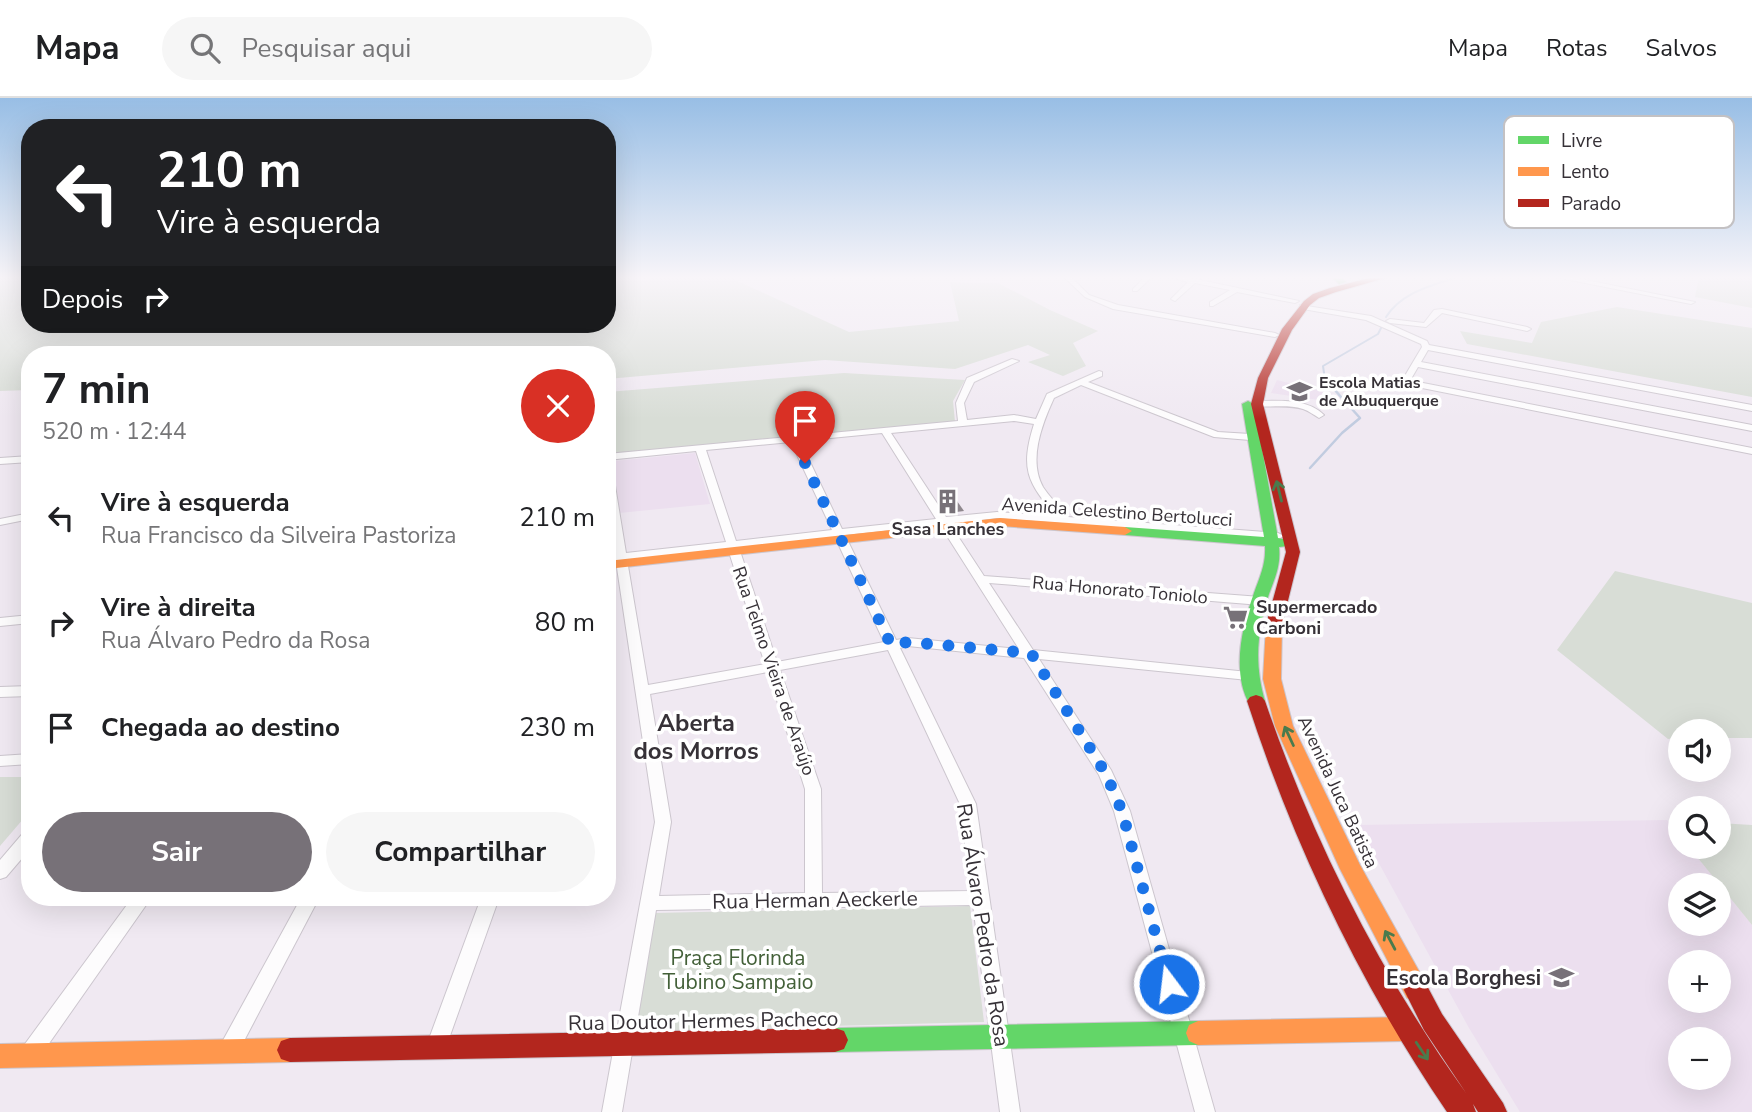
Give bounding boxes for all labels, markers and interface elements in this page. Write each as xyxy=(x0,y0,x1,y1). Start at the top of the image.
search box xyxy=(162,17,652,80)
text: Mapa xyxy=(35,26,120,71)
icon: search xyxy=(186,29,224,67)
text: Pesquisar aqui xyxy=(242,31,411,66)
text: Mapa xyxy=(1448,32,1508,64)
text: Rotas xyxy=(1546,32,1608,64)
text: Salvos xyxy=(1646,32,1717,64)
legend xyxy=(1504,116,1734,228)
text: Livre xyxy=(1561,128,1602,154)
text: 210 m xyxy=(157,137,301,204)
icon: left xyxy=(42,147,133,238)
text: Lento xyxy=(1561,159,1609,185)
text: Parado xyxy=(1561,191,1621,217)
text: Vire à esquerda xyxy=(157,201,381,244)
icon: right xyxy=(137,280,175,318)
text: Depois xyxy=(42,282,123,317)
text: 7 min xyxy=(42,361,151,418)
button: close xyxy=(521,369,595,443)
place label: Escola Matias de Albuquerque xyxy=(1319,372,1439,412)
school or university icon: Escola Matias de Albuquerque xyxy=(1285,378,1313,406)
pin xyxy=(775,391,835,463)
icon: arrive xyxy=(786,402,824,440)
text: 520 m · 12:44 xyxy=(42,416,187,447)
one-way arrow xyxy=(1272,480,1285,503)
text: Vire à esquerda xyxy=(101,485,290,520)
building icon: Sasa Lanches xyxy=(934,488,962,516)
street label: Avenida Celestino Bertolucci xyxy=(1001,492,1233,532)
icon: left xyxy=(42,499,80,537)
text: 210 m xyxy=(519,500,595,535)
place label: Sasa Lanches xyxy=(892,517,1005,541)
text: Rua Francisco da Silveira Pastoriza xyxy=(101,520,456,551)
street label: Rua Telmo Vieira de Araújo xyxy=(727,563,821,779)
street label: Rua Honorato Toniolo xyxy=(1031,570,1209,610)
text: Vire à direita xyxy=(101,590,256,625)
place label: Supermercado Carboni xyxy=(1256,595,1377,640)
supermarket icon: Supermercado Carboni xyxy=(1222,603,1250,631)
icon: right xyxy=(42,604,80,642)
text: 80 m xyxy=(535,605,595,640)
text: Rua Álvaro Pedro da Rosa xyxy=(101,625,370,656)
district label: Aberta dos Morros xyxy=(633,707,759,767)
icon: arrive xyxy=(42,709,80,747)
text: Chegada ao destino xyxy=(101,710,340,745)
text: 230 m xyxy=(519,710,595,745)
street label: Avenida Juca Batista xyxy=(1292,712,1384,872)
map controls xyxy=(1668,719,1731,1090)
button: sound xyxy=(1668,719,1731,782)
one-way arrow xyxy=(1282,726,1296,747)
button: search xyxy=(1668,796,1731,859)
street label: Rua Álvaro Pedro da Rosa xyxy=(950,801,1016,1049)
button: Sair xyxy=(42,812,312,892)
button: Compartilhar xyxy=(326,812,595,892)
button: layers xyxy=(1668,873,1731,936)
street label: Rua Herman Aeckerle xyxy=(712,884,918,916)
one-way arrow xyxy=(1382,931,1396,951)
park label: Praça Florinda Tubino Sampaio xyxy=(663,944,813,996)
position arrow xyxy=(1132,947,1206,1021)
button: + xyxy=(1668,950,1731,1013)
place label: Escola Borghesi xyxy=(1386,964,1541,992)
school or university icon: Escola Borghesi xyxy=(1547,964,1575,992)
street label: Rua Doutor Hermes Pacheco xyxy=(568,1005,838,1037)
button: − xyxy=(1668,1027,1731,1090)
one-way arrow xyxy=(1415,1041,1429,1060)

